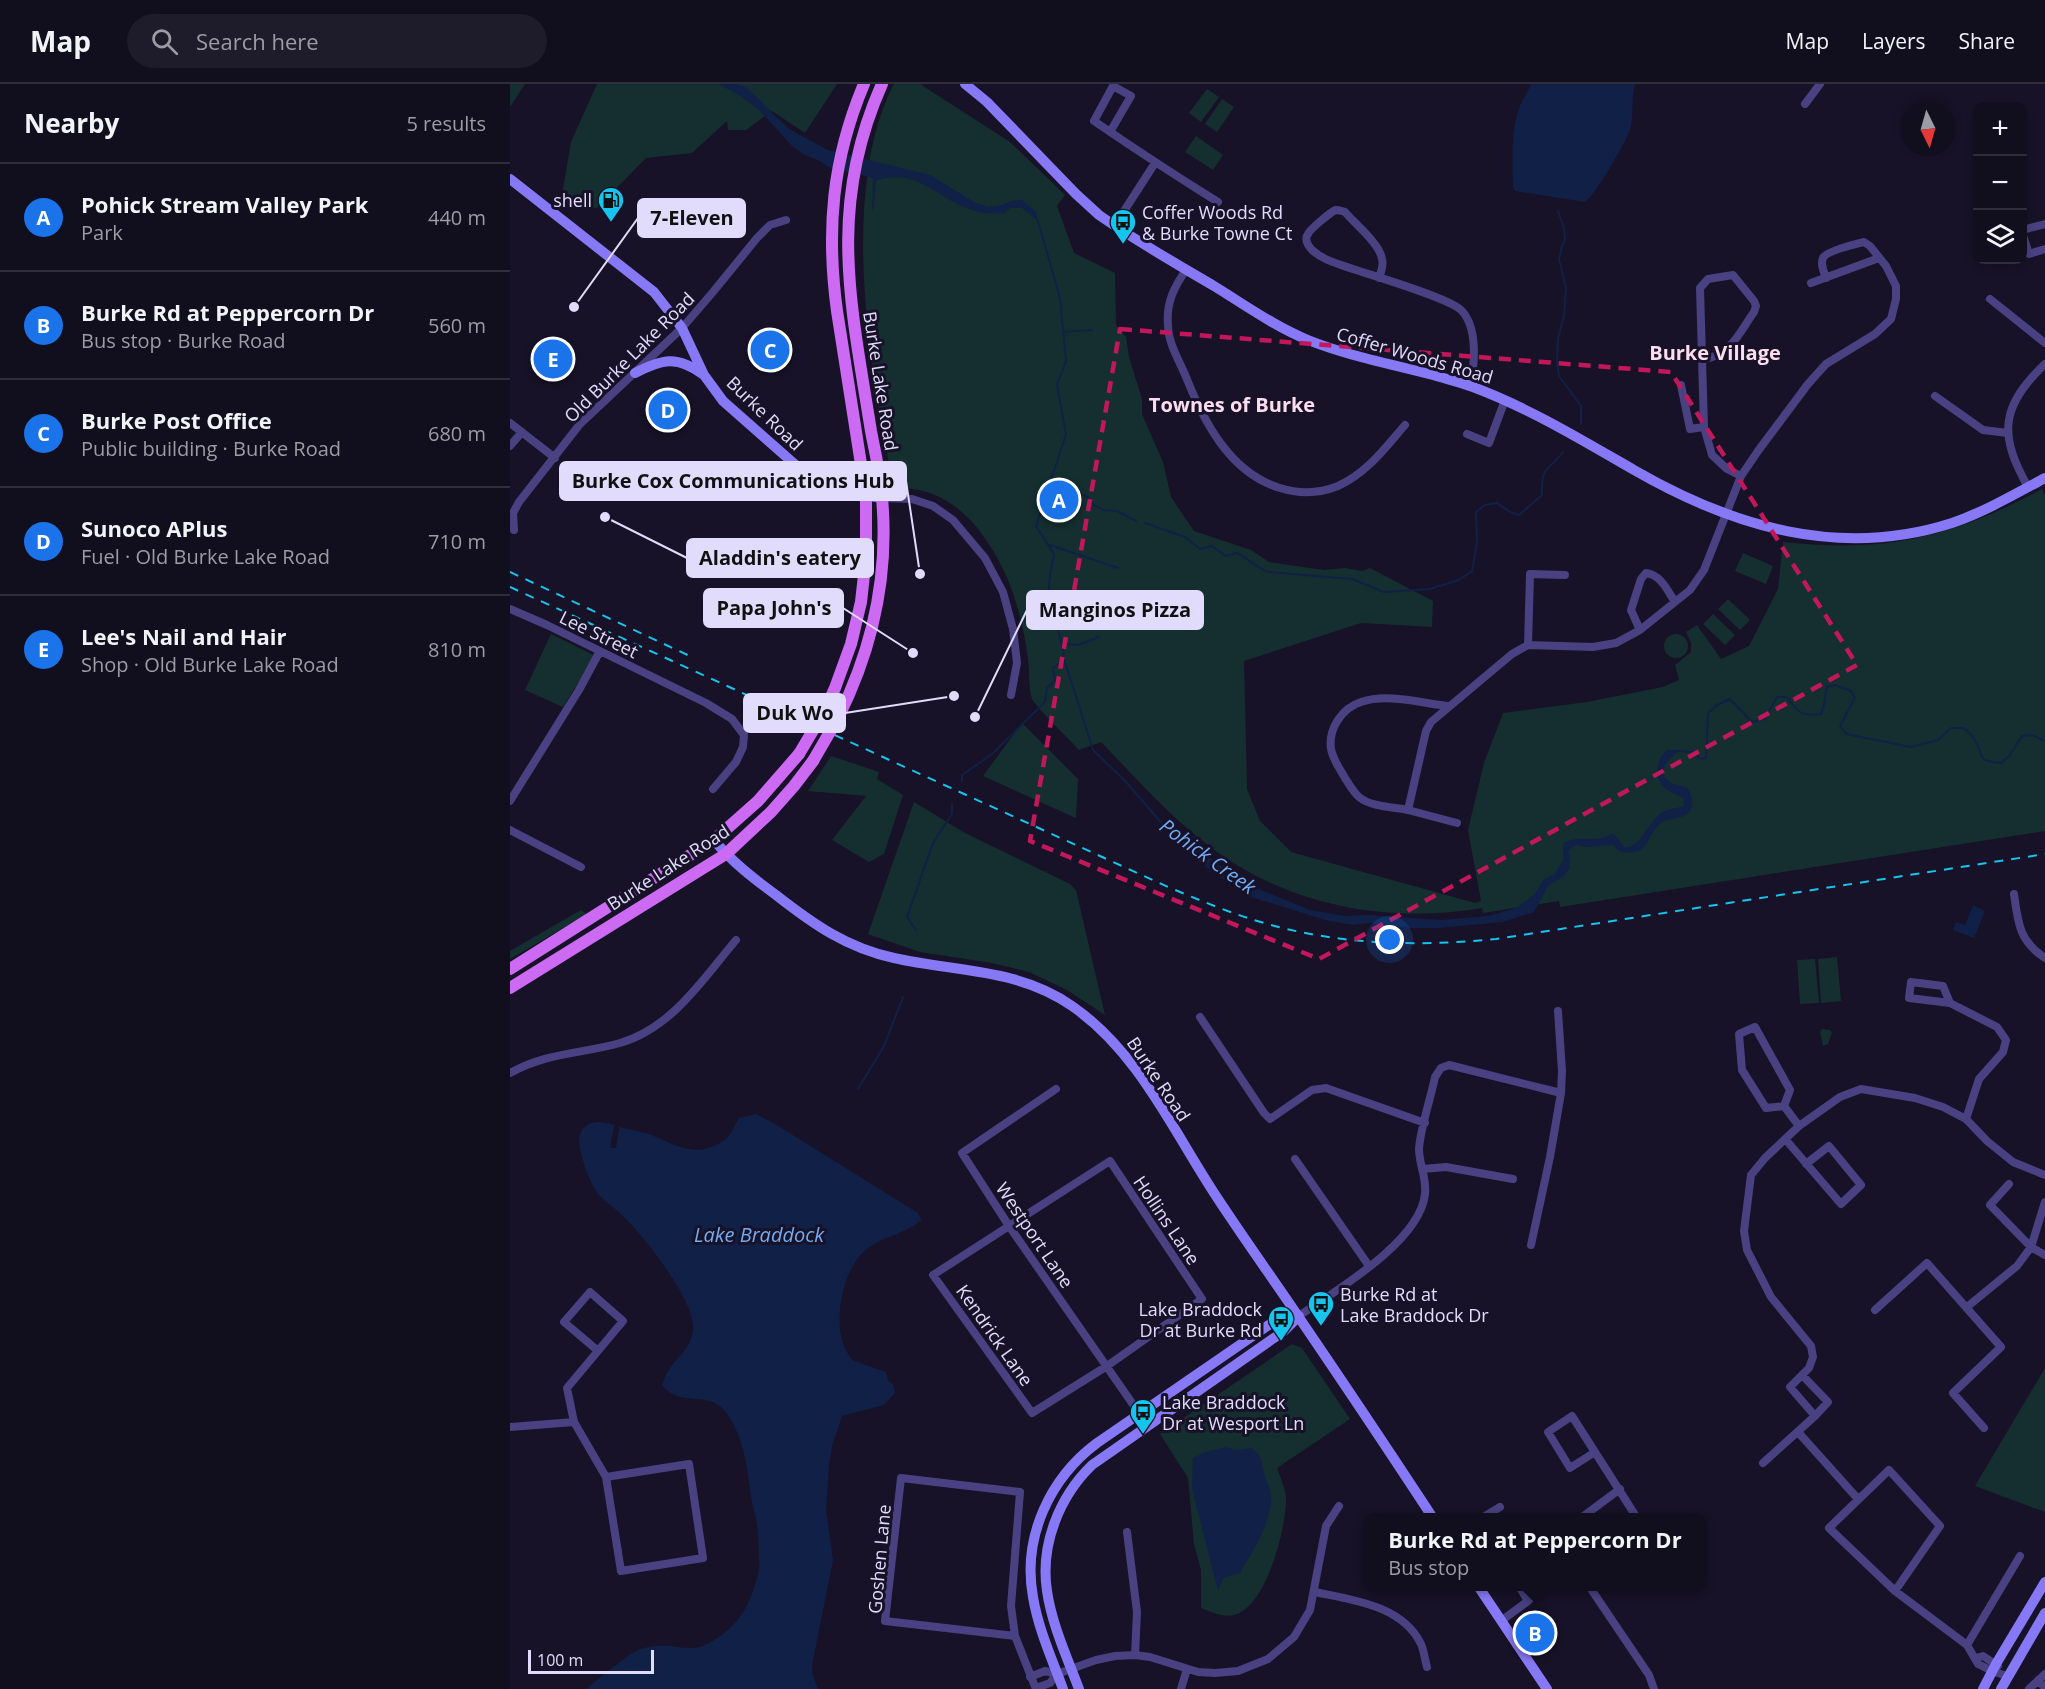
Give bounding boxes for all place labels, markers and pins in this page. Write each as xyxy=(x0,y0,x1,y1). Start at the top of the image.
fuel station icon: shell xyxy=(596,185,626,223)
place label: shell xyxy=(553,188,592,212)
callout: 7-Eleven xyxy=(638,199,745,237)
place label: Coffer Woods Rd & Burke Towne Ct xyxy=(1142,200,1292,245)
bus stop icon: Coffer Woods Rd & Burke Towne Ct xyxy=(1108,207,1138,245)
pin: C xyxy=(750,328,790,372)
pin: E xyxy=(534,336,573,382)
pin: D xyxy=(648,388,688,432)
callout: Burke Cox Communications Hub xyxy=(560,462,906,500)
pin: A xyxy=(1040,478,1078,522)
callout: Aladdin's eatery xyxy=(687,539,873,577)
callout: Papa John's xyxy=(704,589,843,627)
callout: Manginos Pizza xyxy=(1027,591,1203,629)
callout: Duk Wo xyxy=(744,694,845,732)
place label: Burke Rd at Lake Braddock Dr xyxy=(1340,1282,1489,1327)
bus stop icon: Burke Rd at Lake Braddock Dr xyxy=(1306,1289,1336,1327)
place label: Lake Braddock Dr at Burke Rd xyxy=(1138,1297,1263,1342)
bus stop icon: Lake Braddock Dr at Burke Rd xyxy=(1266,1304,1296,1342)
place label: Lake Braddock Dr at Wesport Ln xyxy=(1162,1390,1304,1435)
bus stop icon: Lake Braddock Dr at Wesport Ln xyxy=(1128,1397,1158,1435)
pin: B xyxy=(1516,1610,1554,1656)

